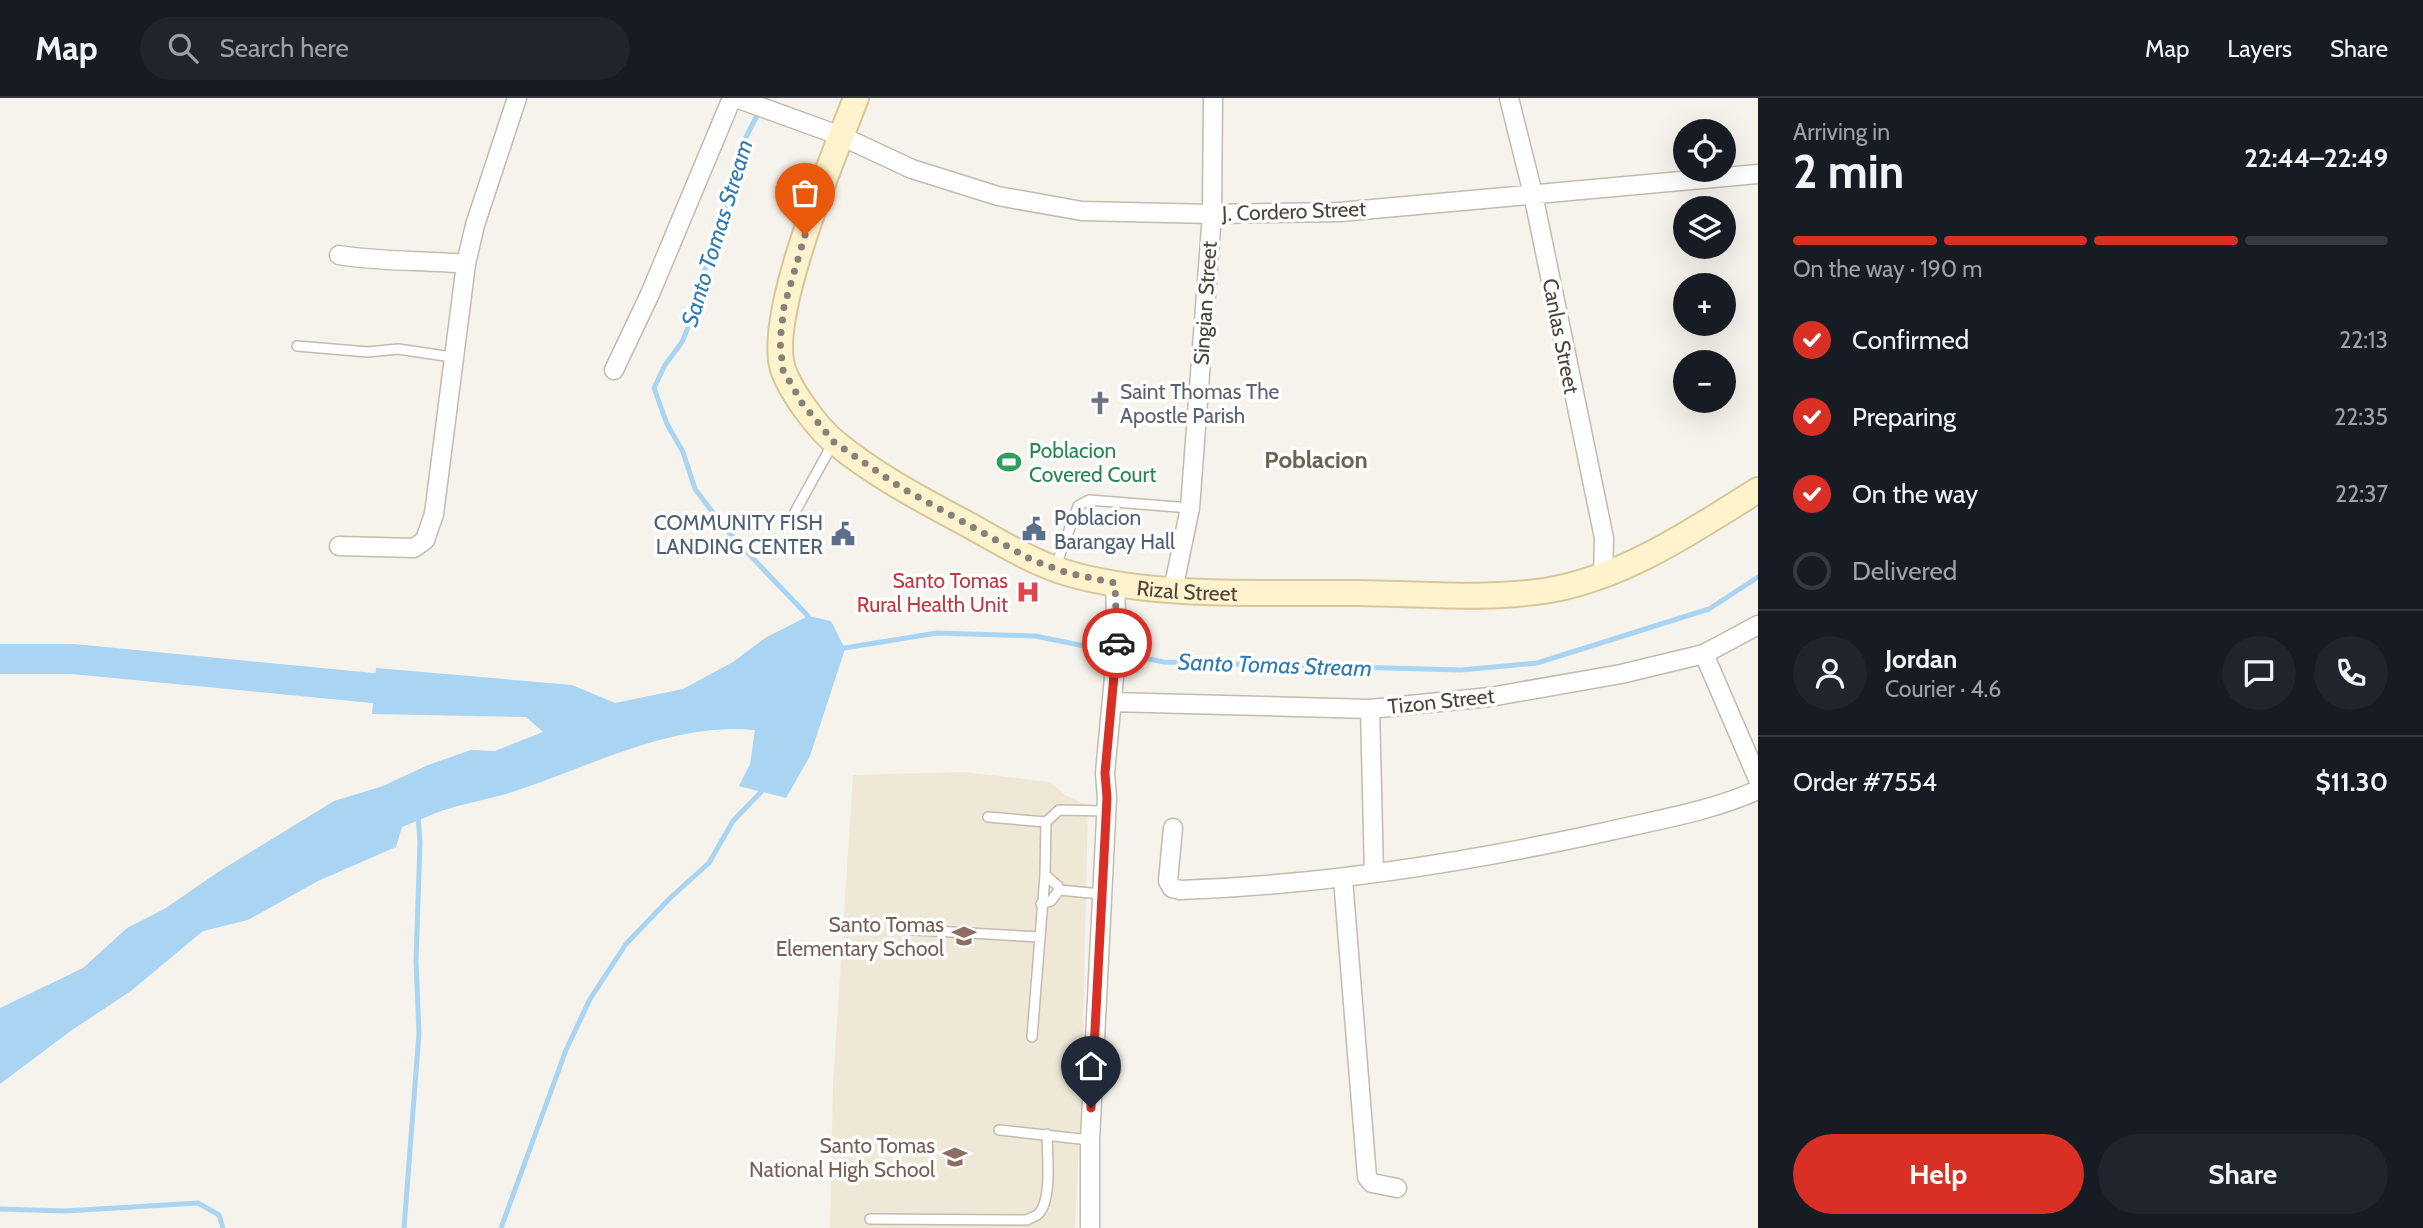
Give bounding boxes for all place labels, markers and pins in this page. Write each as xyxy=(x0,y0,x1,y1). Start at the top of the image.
pin xyxy=(775,163,835,235)
place label: Saint Thomas The Apostle Parish xyxy=(1120,379,1280,428)
church icon: Saint Thomas The Apostle Parish xyxy=(1086,389,1114,417)
place label: Poblacion Covered Court xyxy=(1029,438,1156,487)
sports icon: Poblacion Covered Court xyxy=(995,448,1023,476)
place label: Poblacion Barangay Hall xyxy=(1054,505,1175,554)
place label: COMMUNITY FISH LANDING CENTER xyxy=(654,510,823,559)
public building icon: Poblacion Barangay Hall xyxy=(1020,515,1048,543)
public building icon: COMMUNITY FISH LANDING CENTER xyxy=(829,520,857,548)
place label: Santo Tomas Rural Health Unit xyxy=(857,568,1008,617)
hospital icon: Santo Tomas Rural Health Unit xyxy=(1014,578,1042,606)
place label: Santo Tomas Elementary School xyxy=(776,912,944,961)
school or university icon: Santo Tomas Elementary School xyxy=(950,922,978,950)
pin xyxy=(1061,1036,1121,1108)
place label: Santo Tomas National High School xyxy=(749,1133,935,1182)
school or university icon: Santo Tomas National High School xyxy=(941,1143,969,1171)

